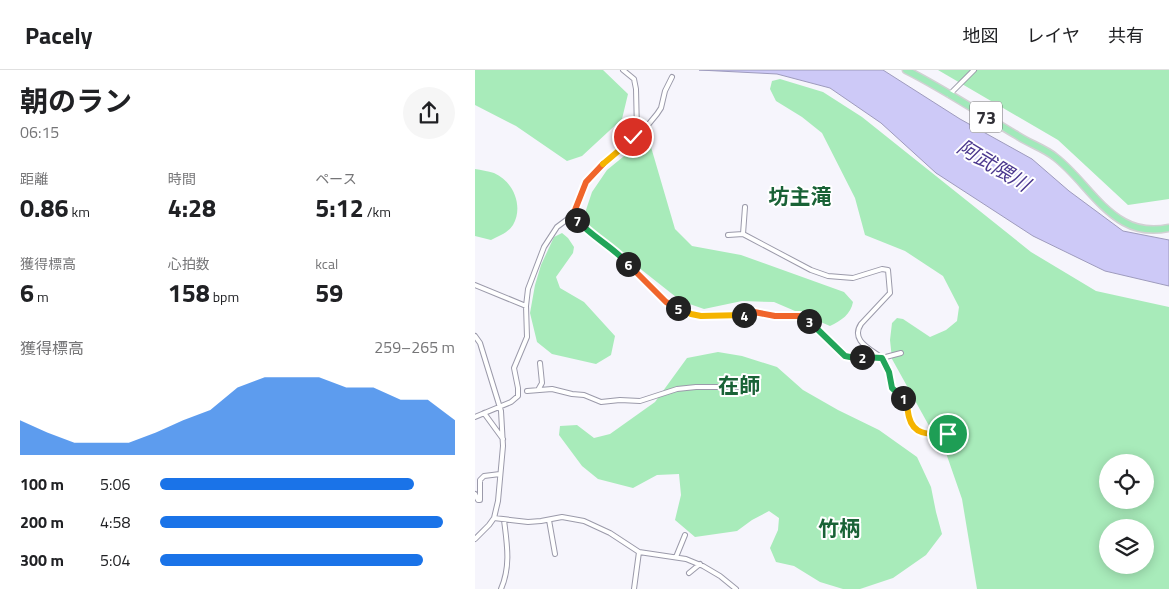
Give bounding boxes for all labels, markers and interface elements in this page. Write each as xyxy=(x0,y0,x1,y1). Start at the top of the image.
text: Pacely xyxy=(25,17,93,53)
text: 地図 xyxy=(963,22,999,49)
text: レイヤ xyxy=(1027,22,1080,49)
text: 共有 xyxy=(1108,22,1144,49)
text: 朝のラン xyxy=(20,79,132,122)
button: share xyxy=(403,87,455,139)
road number: 73 xyxy=(970,102,1002,132)
pin xyxy=(612,116,654,158)
text: 06:15 xyxy=(20,120,59,144)
icon: check xyxy=(619,123,647,151)
water label: 阿武隈川 xyxy=(952,131,1038,200)
text: 距離 xyxy=(20,168,48,189)
text: 時間 xyxy=(168,168,196,189)
text: ペース xyxy=(315,168,357,189)
district label: 坊主滝 xyxy=(769,180,832,212)
text: 0.86 xyxy=(20,189,68,227)
text: 4:28 xyxy=(168,189,216,227)
text: 5:12 xyxy=(315,189,364,227)
text: km xyxy=(68,201,90,222)
text: /km xyxy=(364,201,391,222)
pin: 7 xyxy=(565,208,589,232)
text: 7 xyxy=(574,210,581,231)
pin: 6 xyxy=(615,252,641,276)
text: 獲得標高 xyxy=(20,253,76,274)
text: 心拍数 xyxy=(168,253,210,274)
text: kcal xyxy=(315,253,338,274)
text: 6 xyxy=(625,254,632,275)
text: 6 xyxy=(20,274,34,312)
text: 158 xyxy=(168,274,210,312)
text: 59 xyxy=(315,274,343,312)
text: m xyxy=(34,286,49,307)
text: bpm xyxy=(210,286,239,307)
pin: 5 xyxy=(665,296,691,320)
text: 5 xyxy=(675,298,682,319)
pin: 4 xyxy=(731,302,757,328)
text: 4 xyxy=(741,305,748,326)
pin: 3 xyxy=(797,308,821,334)
text: 3 xyxy=(806,311,813,332)
text: 259–265 m xyxy=(374,335,455,359)
text: 獲得標高 xyxy=(20,336,84,360)
pin: 2 xyxy=(849,344,875,370)
text: 2 xyxy=(859,347,866,368)
district label: 在師 xyxy=(718,369,760,401)
pin: 1 xyxy=(891,386,915,410)
text: 1 xyxy=(900,388,907,409)
pin xyxy=(927,413,969,455)
icon: arrive xyxy=(934,420,962,448)
map controls xyxy=(1099,454,1154,574)
button: locate xyxy=(1099,454,1154,509)
text: 100 m xyxy=(20,472,64,496)
text: 5:06 xyxy=(100,472,130,496)
text: 200 m xyxy=(20,510,64,534)
text: 4:58 xyxy=(100,510,130,534)
district label: 竹柄 xyxy=(818,512,860,544)
button: layers xyxy=(1099,519,1154,574)
text: 300 m xyxy=(20,548,64,572)
text: 5:04 xyxy=(100,548,130,572)

